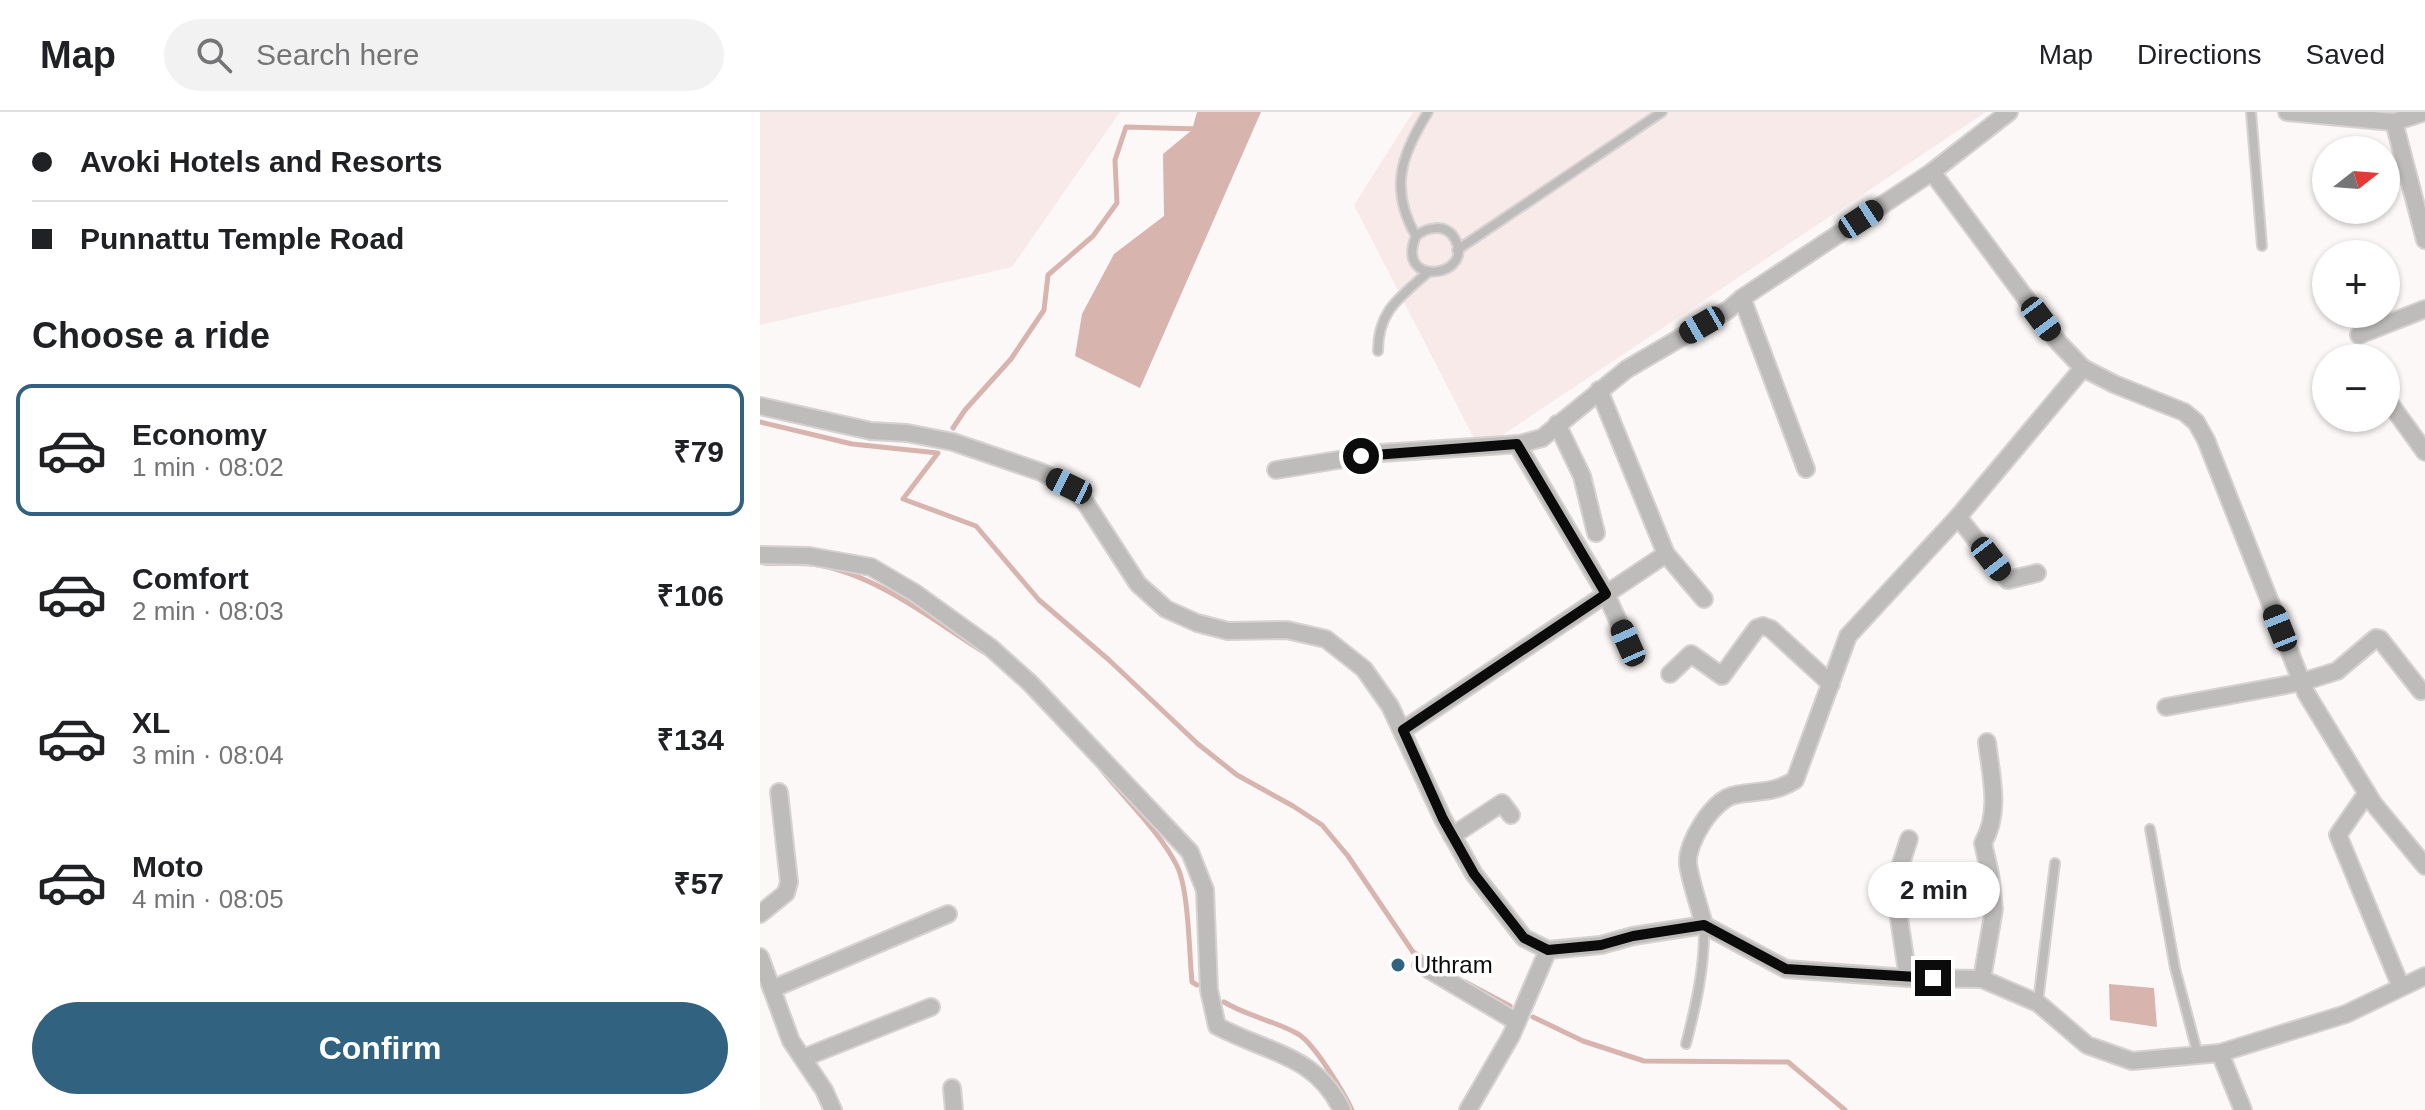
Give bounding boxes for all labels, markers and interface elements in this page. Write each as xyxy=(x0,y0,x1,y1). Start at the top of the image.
search box xyxy=(164,19,724,91)
icon: search xyxy=(192,33,236,77)
text: Map xyxy=(40,34,116,76)
text: Search here xyxy=(256,38,419,71)
text: Map xyxy=(2039,39,2093,70)
text: Directions xyxy=(2137,39,2262,70)
text: Saved xyxy=(2306,39,2385,70)
north arrow xyxy=(2312,136,2400,224)
map controls xyxy=(2312,136,2400,432)
text: Avoki Hotels and Resorts xyxy=(80,145,442,178)
car xyxy=(1834,196,1888,242)
text: Punnattu Temple Road xyxy=(80,222,404,255)
button: + xyxy=(2312,240,2400,328)
car xyxy=(2017,293,2065,345)
car xyxy=(1675,303,1729,347)
text: Choose a ride xyxy=(32,315,270,356)
button: − xyxy=(2312,344,2400,432)
icon: car xyxy=(36,414,108,486)
text: Economy xyxy=(132,418,267,451)
text: ₹79 xyxy=(673,435,724,468)
route start xyxy=(1343,438,1379,474)
text: 1 min · 08:02 xyxy=(132,452,284,482)
car xyxy=(1042,465,1096,507)
car xyxy=(1967,533,2015,585)
icon: car xyxy=(36,558,108,630)
text: Comfort xyxy=(132,562,249,595)
text: ₹106 xyxy=(657,579,724,612)
text: 2 min · 08:03 xyxy=(132,596,284,626)
car xyxy=(2260,601,2300,655)
car xyxy=(1607,616,1649,670)
icon: car xyxy=(36,702,108,774)
text: XL xyxy=(132,706,170,739)
text: ₹134 xyxy=(657,723,724,756)
text: 3 min · 08:04 xyxy=(132,740,284,770)
icon: car xyxy=(36,846,108,918)
text: Moto xyxy=(132,850,204,883)
callout: 2 min xyxy=(1867,862,1999,918)
text: ₹57 xyxy=(673,867,724,900)
text: 2 min xyxy=(1900,875,1968,905)
text: 4 min · 08:05 xyxy=(132,884,284,914)
place label: Uthram xyxy=(1414,951,1493,978)
marker: Uthram xyxy=(1389,956,1407,974)
route end xyxy=(1915,960,1951,996)
button: Confirm xyxy=(32,1002,728,1094)

